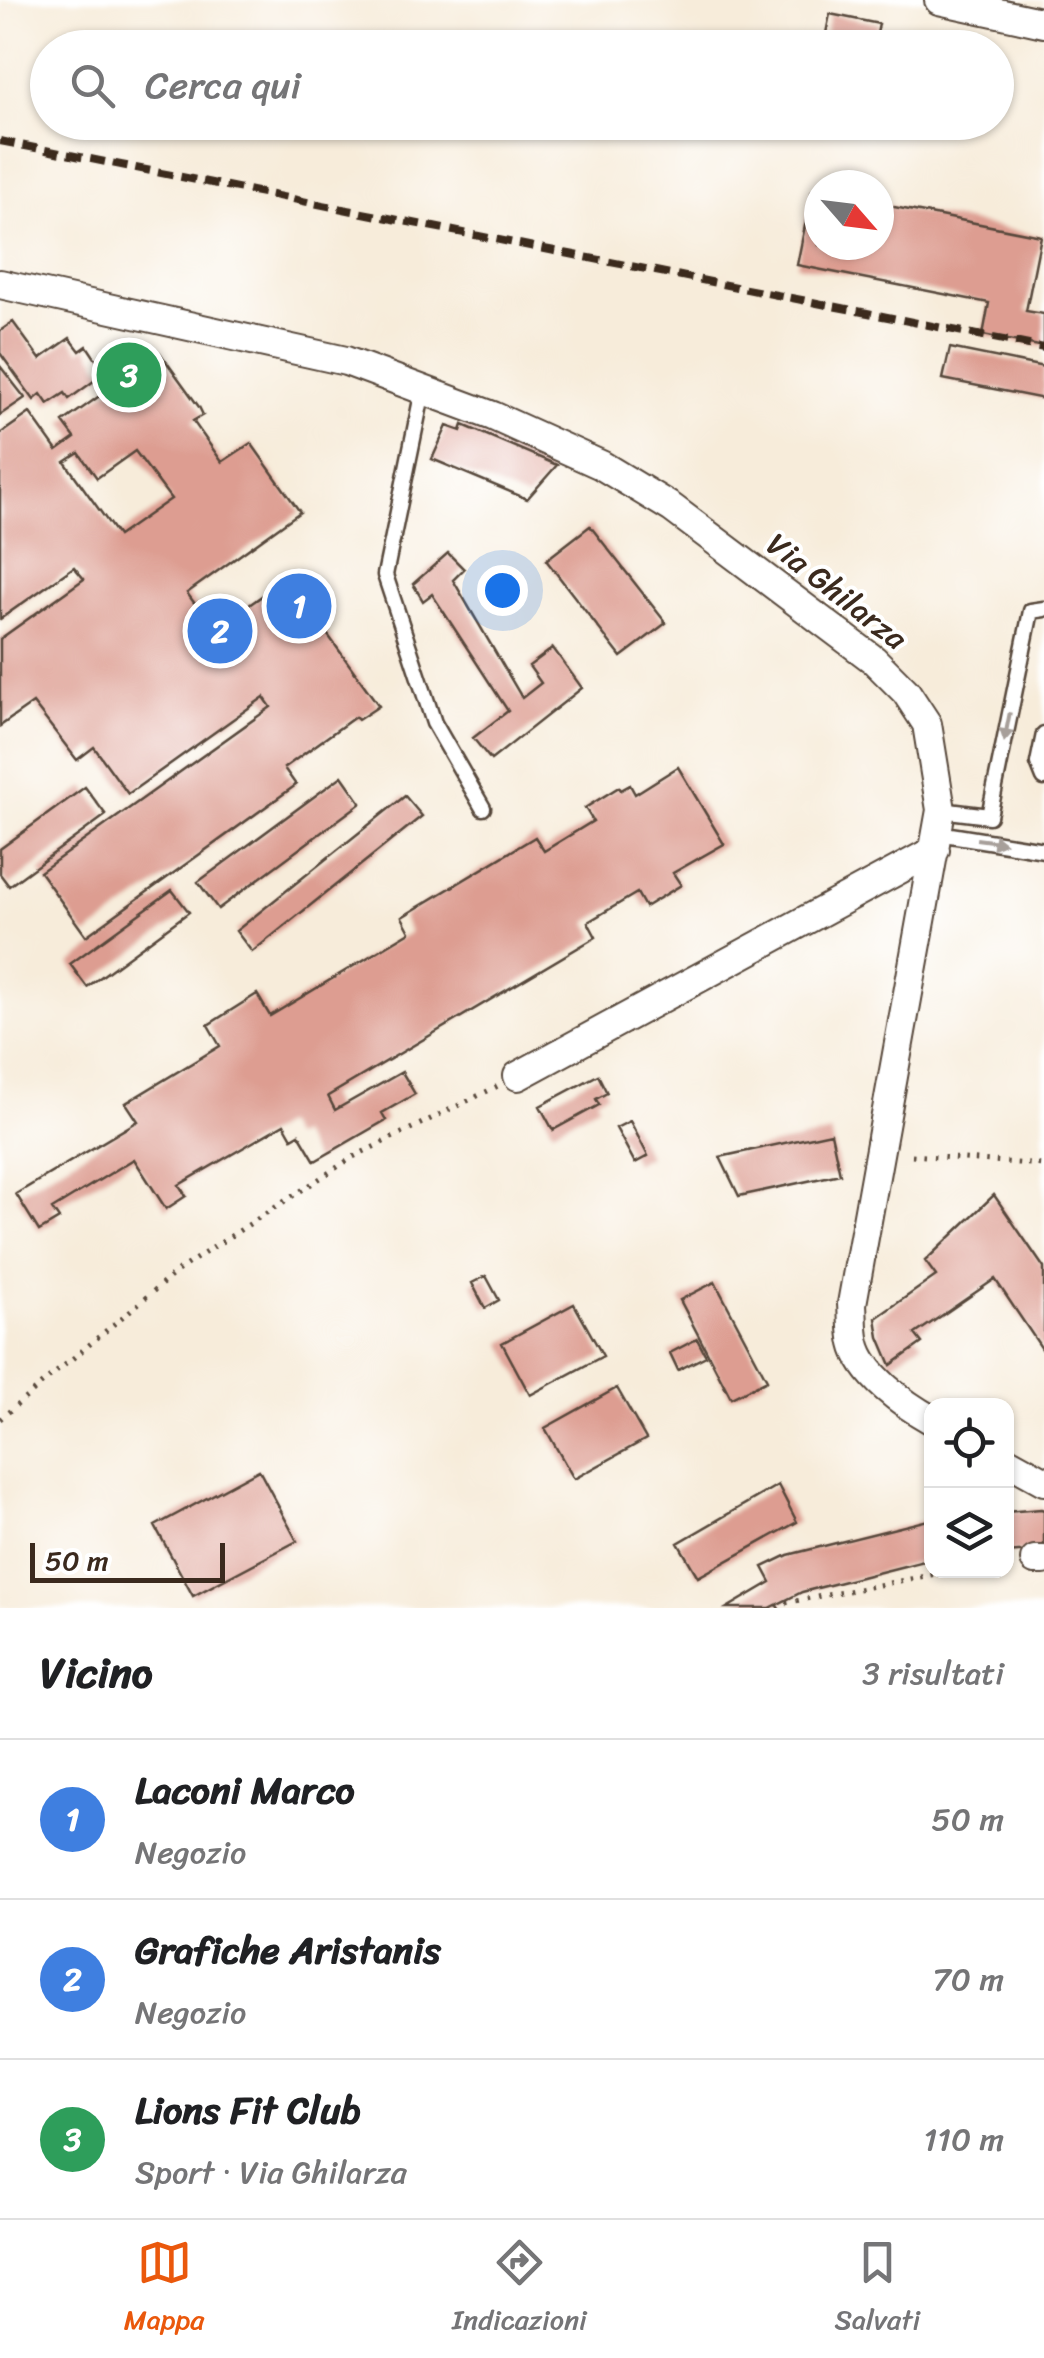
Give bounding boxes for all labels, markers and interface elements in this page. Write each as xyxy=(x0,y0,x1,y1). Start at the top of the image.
search box xyxy=(30,30,1014,140)
text: Cerca qui xyxy=(145,52,301,119)
icon: search xyxy=(65,58,120,113)
north arrow xyxy=(804,170,894,260)
pin: 3 xyxy=(96,338,162,412)
street label: Via Ghilarza xyxy=(753,517,921,666)
your location xyxy=(477,565,528,616)
pin: 1 xyxy=(266,568,332,644)
pin: 2 xyxy=(188,594,252,668)
one-way arrow xyxy=(999,712,1015,743)
one-way arrow xyxy=(976,833,1007,849)
map controls xyxy=(924,1398,1014,1578)
button: locate xyxy=(924,1398,1014,1488)
button: layers xyxy=(924,1488,1014,1578)
text: 50 m xyxy=(45,1536,109,1585)
scale bar xyxy=(30,1538,225,1582)
text: Vicino xyxy=(40,1636,153,1710)
text: 3 risultati xyxy=(862,1645,1004,1702)
text: Laconi Marco xyxy=(135,1757,355,1824)
text: 1 xyxy=(66,1791,79,1848)
text: 50 m xyxy=(931,1791,1004,1848)
text: Negozio xyxy=(135,1824,246,1881)
text: Grafiche Aristanis xyxy=(135,1917,441,1984)
text: 2 xyxy=(63,1951,82,2008)
text: 70 m xyxy=(933,1951,1004,2008)
text: Negozio xyxy=(135,1984,246,2041)
text: Lions Fit Club xyxy=(135,2077,361,2144)
text: 3 xyxy=(64,2111,81,2168)
text: 110 m xyxy=(923,2111,1004,2168)
text: Sport · Via Ghilarza xyxy=(135,2144,407,2201)
tab: Mappa xyxy=(124,2235,204,2344)
tab: Indicazioni xyxy=(452,2235,587,2344)
tab: Salvati xyxy=(834,2235,920,2344)

